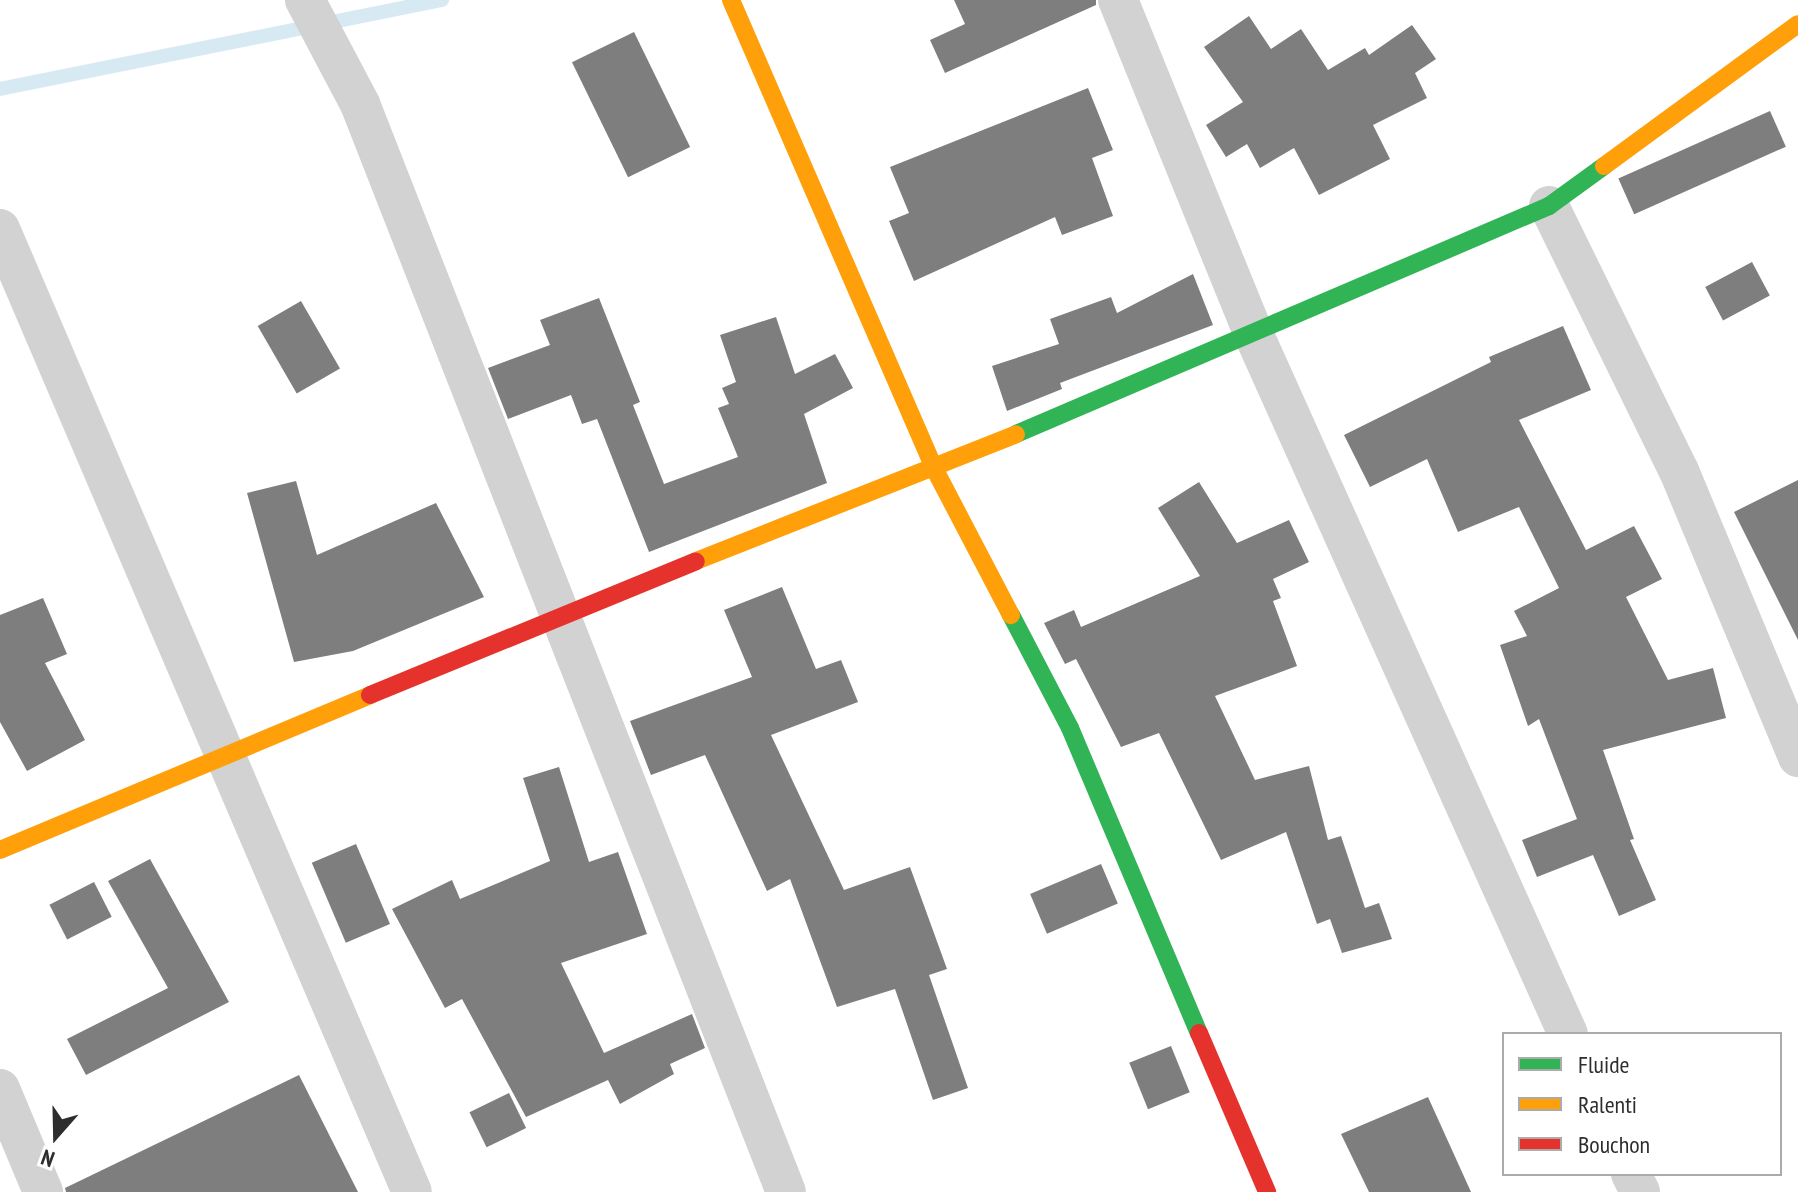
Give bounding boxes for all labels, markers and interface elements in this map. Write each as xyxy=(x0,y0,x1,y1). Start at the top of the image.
legend xyxy=(1502,1032,1782,1176)
text: Fluide xyxy=(1578,1049,1629,1080)
text: Ralenti xyxy=(1578,1089,1637,1120)
north arrow xyxy=(16,1096,96,1176)
text: Bouchon xyxy=(1578,1129,1650,1160)
text: N xyxy=(37,1143,58,1174)

